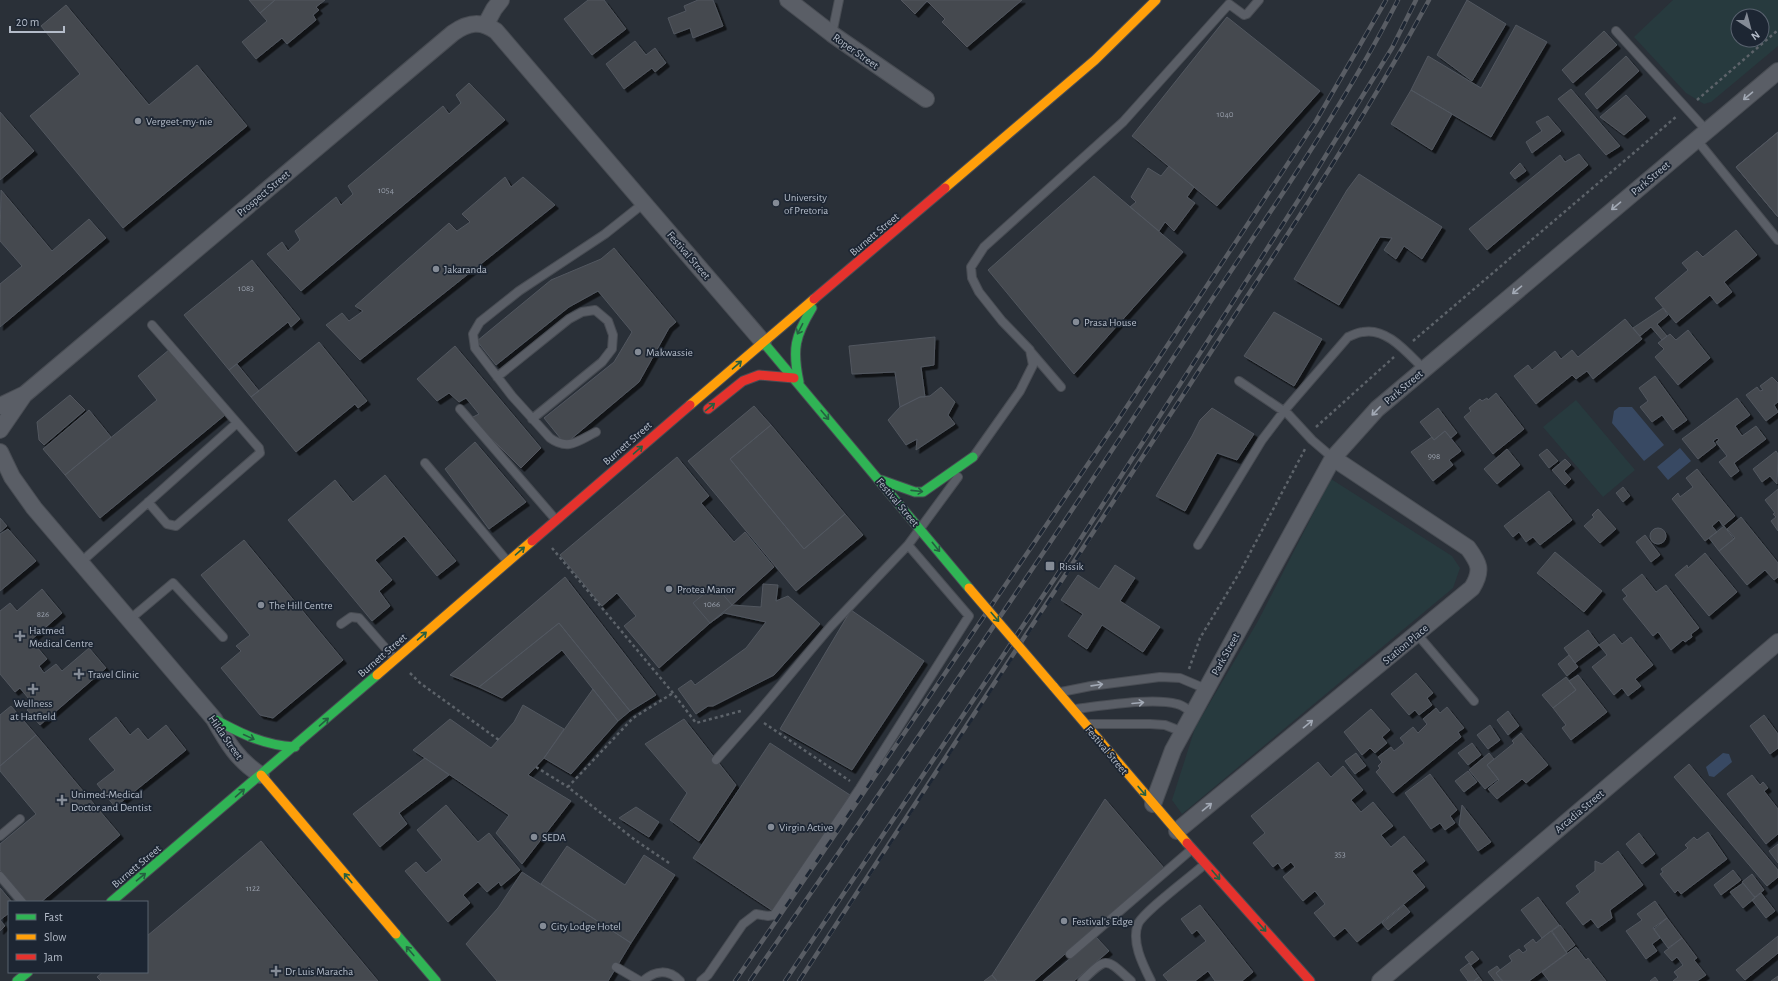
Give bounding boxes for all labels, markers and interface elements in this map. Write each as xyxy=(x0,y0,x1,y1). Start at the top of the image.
scale bar xyxy=(10,8,64,34)
north arrow xyxy=(1730,8,1770,48)
text: 20 m xyxy=(16,16,39,28)
text: N xyxy=(1749,29,1762,42)
street label: Roper Street xyxy=(831,32,881,71)
one-way arrow xyxy=(1743,91,1753,100)
house number: 1040 xyxy=(1217,110,1234,119)
marker: Vergeet-my-nie xyxy=(133,116,143,126)
place label: Vergeet-my-nie xyxy=(146,116,212,127)
street label: Park Street xyxy=(1629,159,1672,198)
street label: Prospect Street xyxy=(235,168,292,218)
house number: 1054 xyxy=(378,186,395,195)
place label: University of Pretoria xyxy=(784,192,828,216)
marker: University of Pretoria xyxy=(771,198,781,208)
one-way arrow xyxy=(1611,202,1622,211)
street label: Burnett Street xyxy=(848,210,901,258)
street label: Festival Street xyxy=(665,229,713,282)
marker: Jakaranda xyxy=(431,264,441,274)
place label: Jakaranda xyxy=(444,264,487,275)
house number: 1083 xyxy=(238,284,254,293)
one-way arrow xyxy=(1512,286,1522,295)
marker: Prasa House xyxy=(1071,317,1081,327)
place label: Prasa House xyxy=(1084,317,1137,328)
one-way arrow xyxy=(796,322,803,334)
marker: Makwassie xyxy=(633,347,643,357)
place label: Makwassie xyxy=(646,347,693,358)
one-way arrow xyxy=(731,361,742,370)
street label: Park Street xyxy=(1382,368,1425,407)
one-way arrow xyxy=(704,403,715,412)
one-way arrow xyxy=(1371,406,1380,416)
one-way arrow xyxy=(821,410,830,420)
street label: Burnett Street xyxy=(601,419,654,467)
one-way arrow xyxy=(633,445,643,454)
house number: 998 xyxy=(1428,452,1440,461)
street label: Festival Street xyxy=(874,476,921,529)
one-way arrow xyxy=(910,487,923,495)
one-way arrow xyxy=(931,541,940,552)
one-way arrow xyxy=(515,547,526,556)
marker: Rissik xyxy=(1044,560,1056,572)
place label: Rissik xyxy=(1059,561,1084,572)
marker: Protea Manor xyxy=(664,584,674,594)
place label: Protea Manor xyxy=(677,584,735,595)
marker: The Hill Centre xyxy=(256,600,266,610)
place label: The Hill Centre xyxy=(269,600,333,611)
house number: 1066 xyxy=(704,600,720,609)
house number: 826 xyxy=(37,610,49,619)
one-way arrow xyxy=(990,612,999,623)
street label: Station Place xyxy=(1381,622,1430,666)
place label: Hatmed Medical Centre xyxy=(29,625,93,649)
marker: Hatmed Medical Centre xyxy=(14,630,26,642)
street label: Burnett Street xyxy=(356,631,409,679)
street label: Park Street xyxy=(1209,631,1242,677)
one-way arrow xyxy=(417,632,427,641)
marker: Travel Clinic xyxy=(73,668,85,680)
place label: Travel Clinic xyxy=(88,669,140,680)
one-way arrow xyxy=(1090,681,1103,689)
marker: Wellness at Hatfield xyxy=(27,683,39,695)
place label: Wellness at Hatfield xyxy=(10,698,56,722)
one-way arrow xyxy=(1132,699,1145,706)
street label: Hilda Street xyxy=(206,713,245,762)
one-way arrow xyxy=(319,717,329,726)
one-way arrow xyxy=(1302,720,1313,728)
street label: Festival Street xyxy=(1083,724,1130,777)
one-way arrow xyxy=(243,734,255,741)
one-way arrow xyxy=(1138,785,1147,796)
street label: Arcadia Street xyxy=(1553,788,1606,835)
place label: Unimed-Medical Doctor and Dentist xyxy=(71,789,152,813)
one-way arrow xyxy=(235,789,246,798)
marker: Unimed-Medical Doctor and Dentist xyxy=(56,794,68,806)
one-way arrow xyxy=(1202,802,1213,811)
marker: Virgin Active xyxy=(766,822,776,832)
place label: Virgin Active xyxy=(779,822,833,833)
marker: SEDA xyxy=(529,832,539,842)
place label: SEDA xyxy=(542,832,566,843)
street label: Burnett Street xyxy=(110,842,163,890)
house number: 353 xyxy=(1334,850,1346,859)
one-way arrow xyxy=(1212,870,1221,881)
one-way arrow xyxy=(136,872,146,881)
one-way arrow xyxy=(344,873,353,883)
house number: 1122 xyxy=(246,884,260,893)
legend xyxy=(8,901,148,973)
text: Fast xyxy=(44,911,63,923)
marker: Festival's Edge xyxy=(1059,916,1069,926)
place label: Festival's Edge xyxy=(1072,916,1133,927)
marker: City Lodge Hotel xyxy=(538,921,548,931)
place label: City Lodge Hotel xyxy=(551,921,621,932)
one-way arrow xyxy=(1257,922,1267,932)
text: Slow xyxy=(44,931,66,943)
one-way arrow xyxy=(406,946,415,957)
text: Jam xyxy=(44,951,63,963)
marker: Dr Luis Maracha xyxy=(270,965,282,977)
place label: Dr Luis Maracha xyxy=(285,966,353,977)

